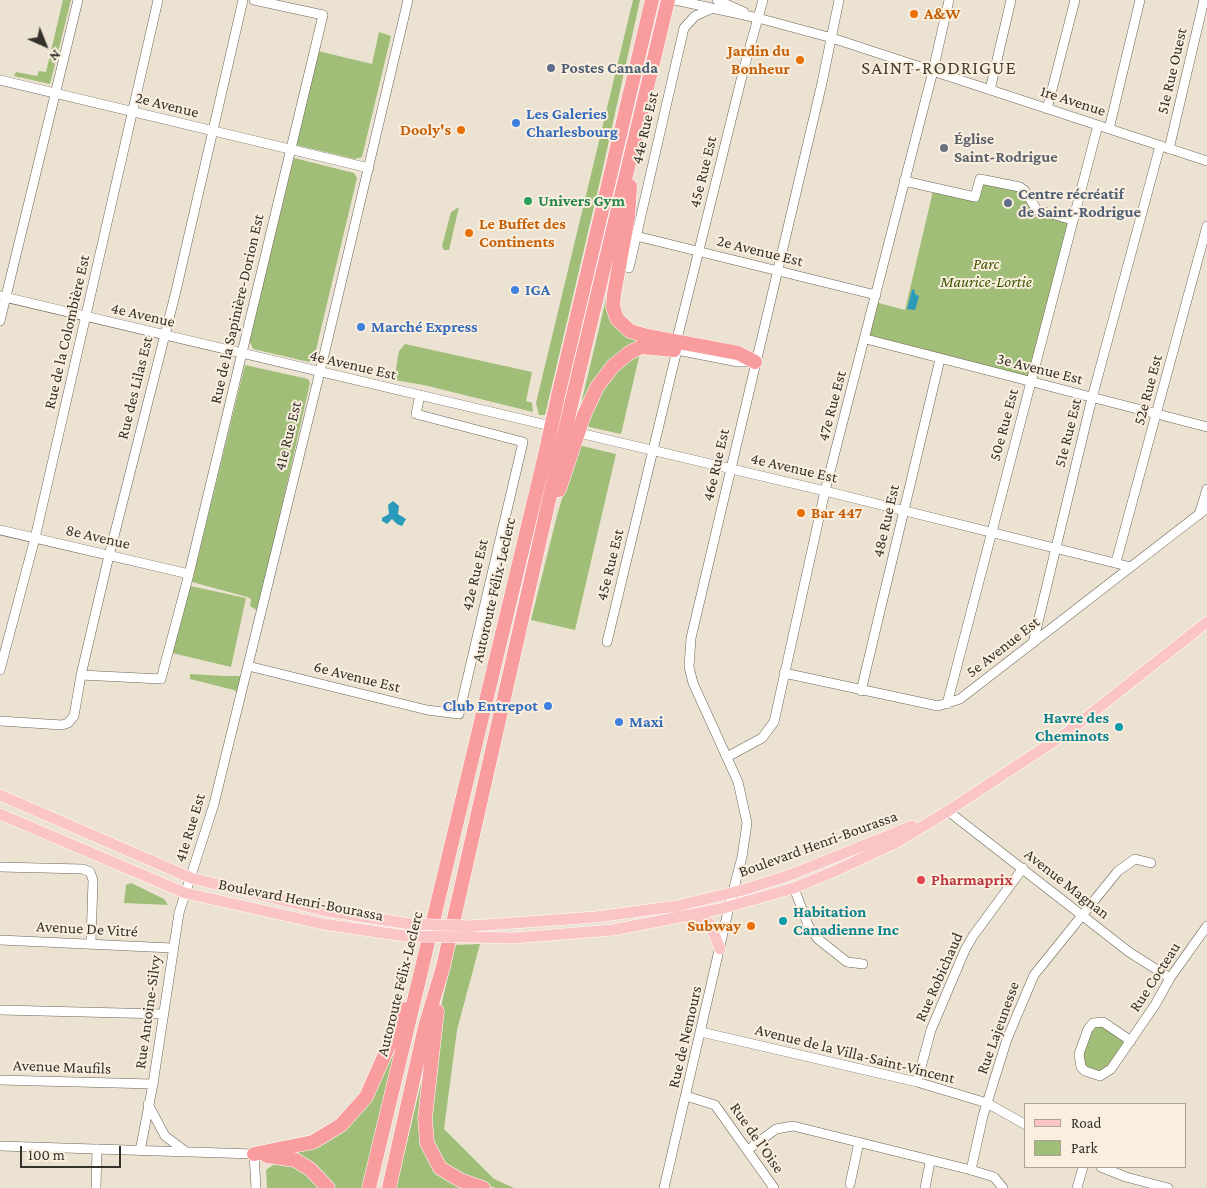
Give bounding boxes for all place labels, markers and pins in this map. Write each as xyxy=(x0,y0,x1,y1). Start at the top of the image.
place label: A&W xyxy=(924,4,961,24)
marker: A&W xyxy=(908,8,920,20)
place label: Jardin du Bonheur xyxy=(728,41,790,79)
marker: Jardin du Bonheur xyxy=(794,54,806,66)
place label: Postes Canada xyxy=(561,58,658,78)
marker: Postes Canada xyxy=(545,62,557,74)
place label: Les Galeries Charlesbourg xyxy=(526,104,618,142)
marker: Les Galeries Charlesbourg xyxy=(510,117,522,129)
place label: Dooly's xyxy=(400,120,451,140)
marker: Dooly's xyxy=(455,124,467,136)
place label: Église Saint-Rodrigue xyxy=(954,129,1058,167)
marker: Église Saint-Rodrigue xyxy=(938,142,950,154)
place label: Centre récréatif de Saint-Rodrigue xyxy=(1018,184,1141,222)
place label: Univers Gym xyxy=(538,191,625,211)
marker: Univers Gym xyxy=(522,195,534,207)
marker: Centre récréatif de Saint-Rodrigue xyxy=(1002,197,1014,209)
place label: Le Buffet des Continents xyxy=(479,214,566,252)
marker: Le Buffet des Continents xyxy=(463,227,475,239)
place label: IGA xyxy=(525,280,550,300)
marker: IGA xyxy=(509,284,521,296)
place label: Marché Express xyxy=(371,317,478,337)
marker: Marché Express xyxy=(355,321,367,333)
place label: Bar 447 xyxy=(811,503,862,523)
marker: Bar 447 xyxy=(795,507,807,519)
place label: Club Entrepot xyxy=(442,696,538,716)
marker: Club Entrepot xyxy=(542,700,554,712)
place label: Havre des Cheminots xyxy=(1035,708,1109,746)
place label: Maxi xyxy=(629,712,663,732)
marker: Maxi xyxy=(613,716,625,728)
marker: Havre des Cheminots xyxy=(1113,721,1125,733)
place label: Pharmaprix xyxy=(931,870,1013,890)
marker: Pharmaprix xyxy=(915,874,927,886)
place label: Habitation Canadienne Inc xyxy=(793,902,899,940)
marker: Habitation Canadienne Inc xyxy=(777,915,789,927)
place label: Subway xyxy=(687,916,741,936)
marker: Subway xyxy=(745,920,757,932)

